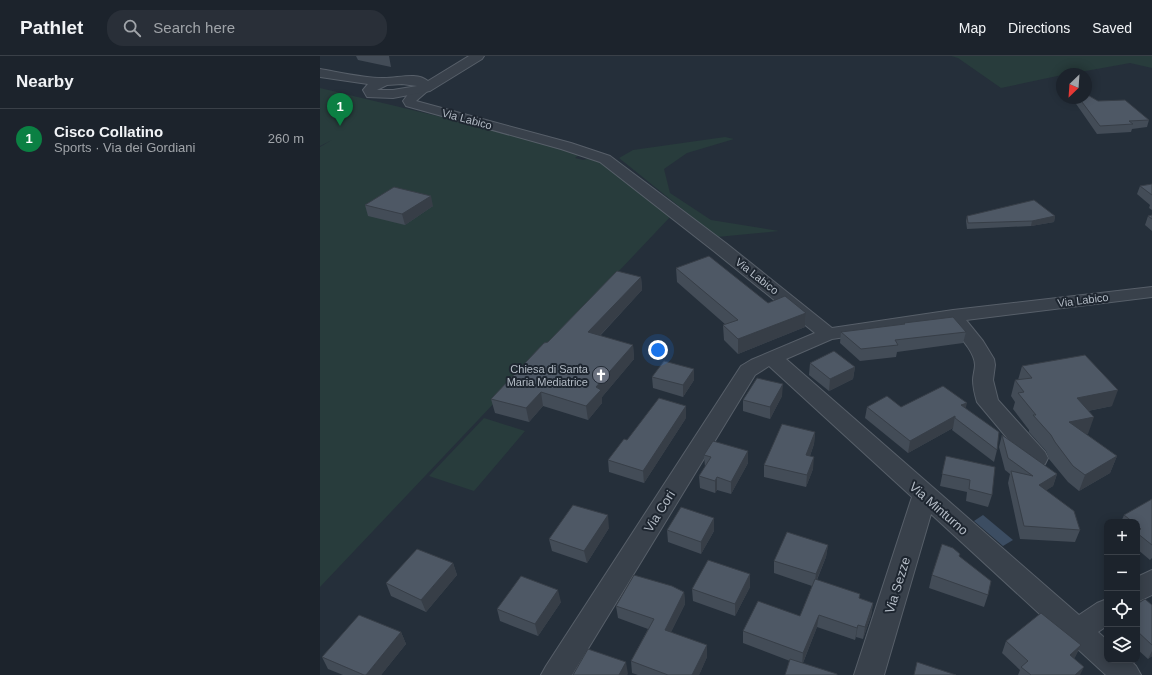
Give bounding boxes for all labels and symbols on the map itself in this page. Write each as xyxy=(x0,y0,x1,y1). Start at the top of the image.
north arrow xyxy=(1056,68,1092,104)
pin: 1 xyxy=(327,93,353,126)
street label: Via Labico xyxy=(441,107,493,131)
street label: Via Labico xyxy=(733,256,781,296)
street label: Via Labico xyxy=(1057,291,1109,309)
your location xyxy=(648,340,668,360)
place label: Chiesa di Santa Maria Mediatrice xyxy=(507,363,589,388)
church icon: Chiesa di Santa Maria Mediatrice xyxy=(591,365,611,385)
street label: Via Minturno xyxy=(906,479,971,538)
street label: Via Cori xyxy=(641,488,678,535)
street label: Via Sezze xyxy=(882,555,913,615)

